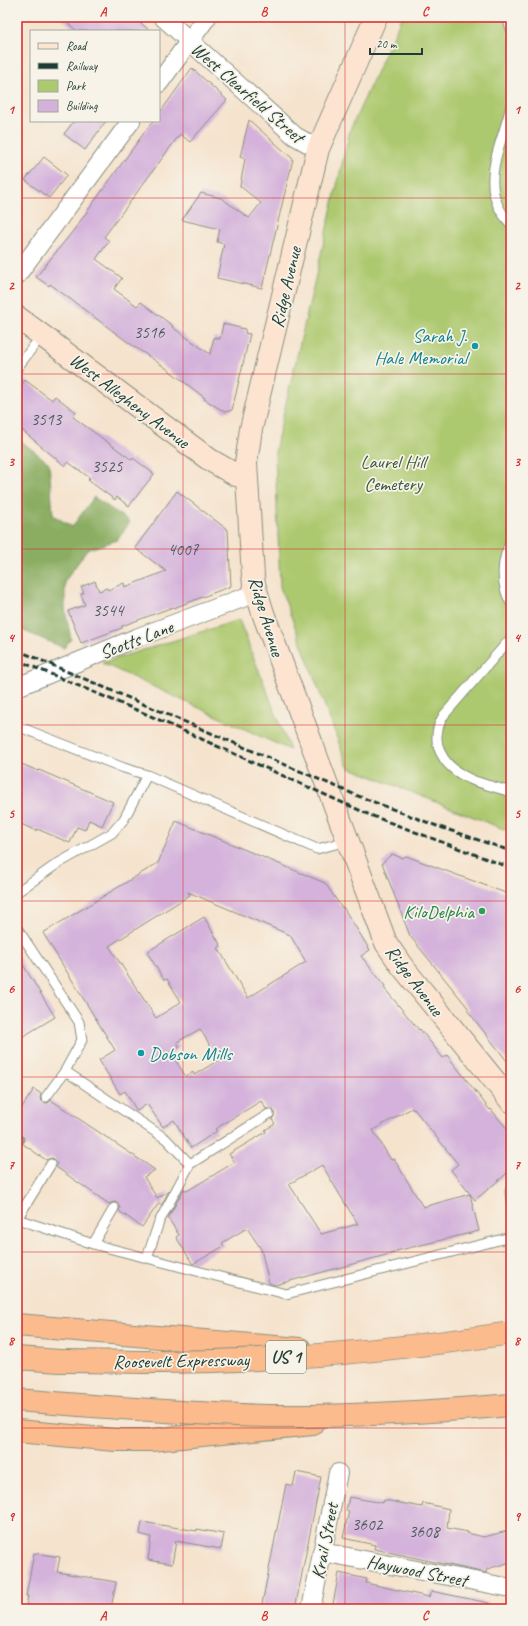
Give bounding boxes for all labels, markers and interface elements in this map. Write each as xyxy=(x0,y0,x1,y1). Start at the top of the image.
text: A xyxy=(100,4,108,20)
text: B xyxy=(261,4,269,20)
text: C xyxy=(422,4,430,20)
legend xyxy=(30,30,160,122)
scale bar xyxy=(370,30,422,56)
text: 20 m xyxy=(376,36,398,52)
street label: West Clearfield Street xyxy=(186,37,311,150)
text: Road xyxy=(66,38,88,54)
text: Railway xyxy=(66,58,98,74)
text: Park xyxy=(66,78,87,94)
text: Building xyxy=(66,98,98,114)
text: 1 xyxy=(8,102,16,118)
text: 1 xyxy=(514,102,522,118)
street label: Ridge Avenue xyxy=(265,243,307,330)
text: 2 xyxy=(8,278,15,294)
text: 2 xyxy=(514,278,521,294)
house number: 3516 xyxy=(134,322,166,343)
place label: Sarah J. Hale Memorial xyxy=(374,324,471,370)
marker: Sarah J. Hale Memorial xyxy=(470,341,480,351)
street label: West Allegheny Avenue xyxy=(65,348,196,455)
house number: 3513 xyxy=(31,409,63,430)
park label: Laurel Hill Cemetery xyxy=(360,450,429,496)
text: 3 xyxy=(8,454,15,470)
text: 3 xyxy=(514,454,521,470)
house number: 3525 xyxy=(92,456,124,477)
house number: 4007 xyxy=(168,539,200,560)
street label: Ridge Avenue xyxy=(243,573,290,661)
house number: 3544 xyxy=(93,600,126,621)
street label: Scotts Lane xyxy=(96,614,178,665)
text: 4 xyxy=(8,630,16,646)
text: 4 xyxy=(514,630,522,646)
text: 5 xyxy=(8,806,15,822)
text: 5 xyxy=(514,806,521,822)
place label: KiloDelphia xyxy=(403,900,475,924)
marker: KiloDelphia xyxy=(477,906,487,916)
street label: Ridge Avenue xyxy=(380,941,450,1022)
text: 6 xyxy=(8,981,15,997)
text: 6 xyxy=(514,981,521,997)
place label: Dobson Mills xyxy=(149,1042,233,1066)
marker: Dobson Mills xyxy=(136,1048,146,1058)
text: 7 xyxy=(8,1157,15,1173)
text: 7 xyxy=(514,1157,521,1173)
text: 8 xyxy=(8,1333,16,1349)
text: 8 xyxy=(514,1333,522,1349)
road number: US 1 xyxy=(266,1341,306,1373)
street label: Roosevelt Expressway xyxy=(113,1348,251,1374)
street label: Krail Street xyxy=(306,1499,344,1581)
text: 9 xyxy=(8,1509,15,1525)
text: 9 xyxy=(514,1509,521,1525)
house number: 3602 xyxy=(352,1514,384,1535)
house number: 3608 xyxy=(409,1521,442,1542)
street label: Haywood Street xyxy=(365,1549,472,1593)
text: A xyxy=(100,1608,108,1624)
text: B xyxy=(261,1608,269,1624)
text: C xyxy=(422,1608,430,1624)

